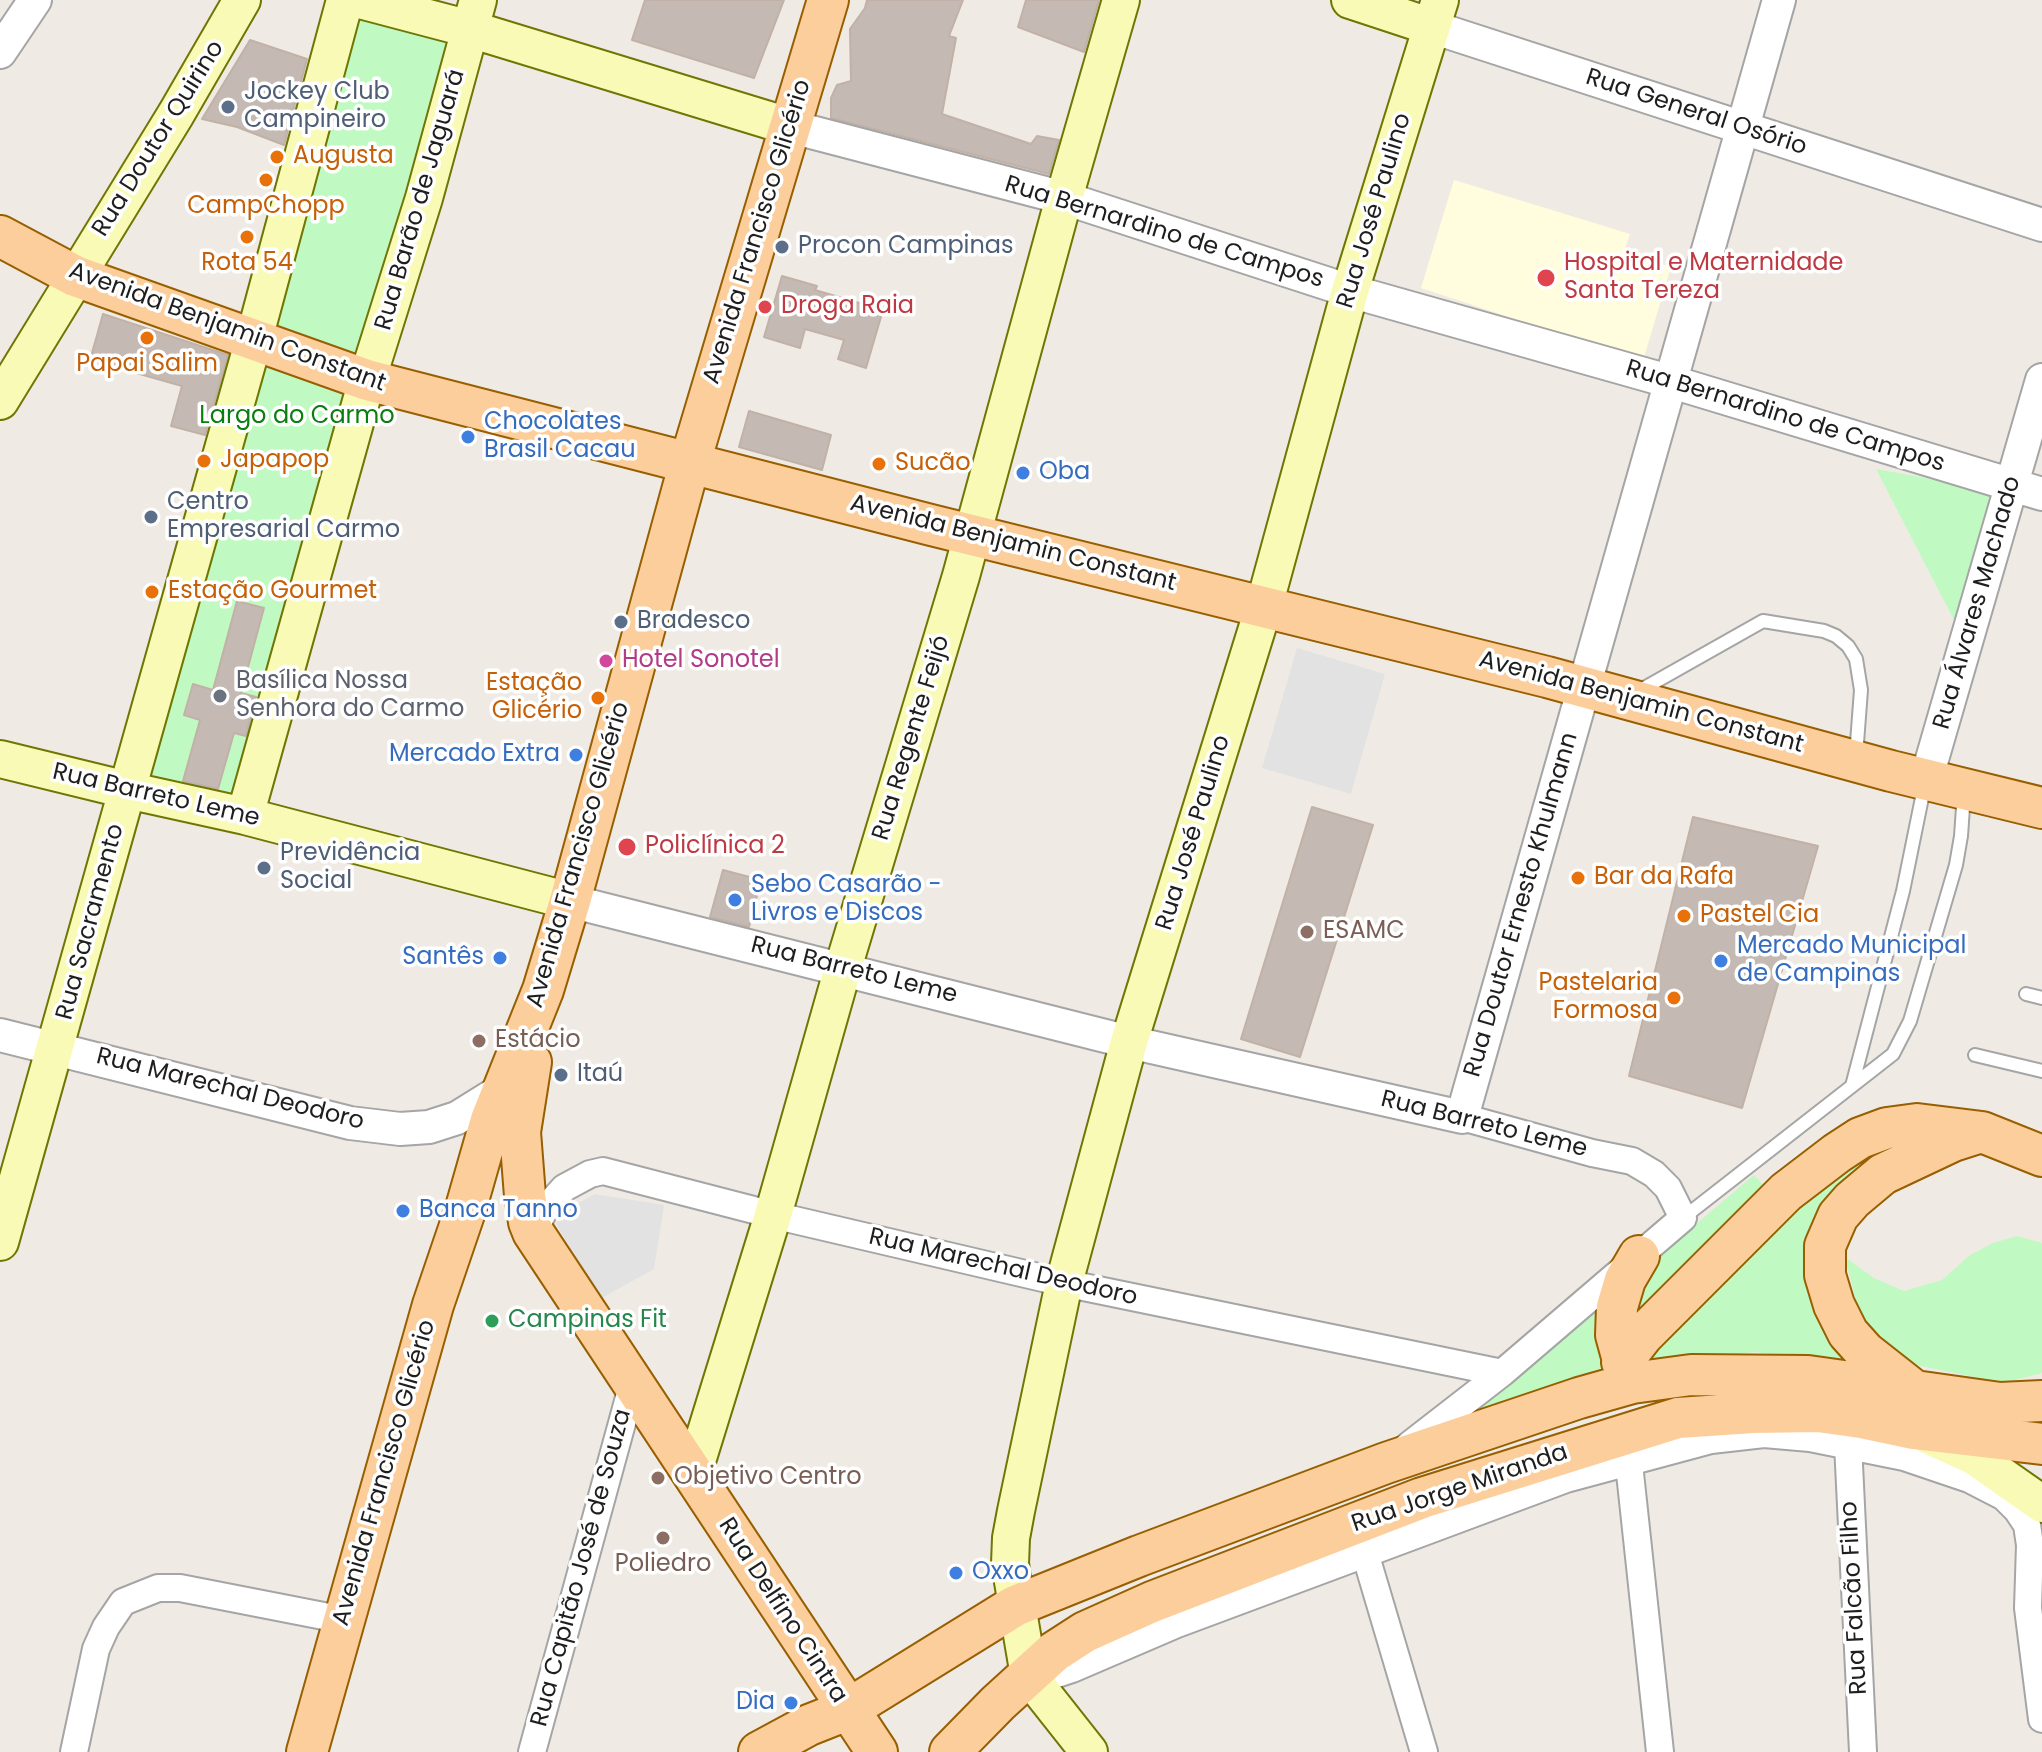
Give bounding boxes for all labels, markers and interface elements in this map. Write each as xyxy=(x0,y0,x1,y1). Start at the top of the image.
street label: Rua Doutor Quirino xyxy=(87,36,231,242)
street label: Rua General Osório xyxy=(1582,64,1810,162)
street label: Rua Barão de Jaguará xyxy=(370,66,472,334)
street label: Avenida Francisco Glicério xyxy=(698,76,818,388)
place label: Jockey Club Campineiro xyxy=(244,79,390,135)
marker: Jockey Club Campineiro xyxy=(219,98,237,116)
street label: Rua José Paulino xyxy=(1332,110,1418,312)
place label: Augusta xyxy=(293,143,394,171)
marker: Augusta xyxy=(268,148,286,166)
marker: CampChopp xyxy=(257,171,275,189)
street label: Rua Bernardino de Campos xyxy=(1001,171,1327,295)
place label: CampChopp xyxy=(187,193,345,221)
marker: Rota 54 xyxy=(238,228,256,246)
place label: Procon Campinas xyxy=(798,233,1014,261)
marker: Procon Campinas xyxy=(773,238,791,256)
place label: Rota 54 xyxy=(201,250,293,278)
place label: Hospital e Maternidade Santa Tereza xyxy=(1564,250,1843,306)
street label: Avenida Benjamin Constant xyxy=(65,257,389,399)
marker: Hospital e Maternidade Santa Tereza xyxy=(1535,267,1557,289)
place label: Droga Raia xyxy=(781,293,914,321)
marker: Droga Raia xyxy=(756,298,774,316)
marker: Papai Salim xyxy=(138,329,156,347)
place label: Papai Salim xyxy=(76,351,218,379)
street label: Rua Bernardino de Campos xyxy=(1622,355,1948,479)
park label: Largo do Carmo xyxy=(199,403,395,431)
place label: Chocolates Brasil Cacau xyxy=(484,409,636,465)
marker: Chocolates Brasil Cacau xyxy=(459,428,477,446)
place label: Japapop xyxy=(220,447,329,475)
place label: Sucão xyxy=(895,450,971,478)
marker: Japapop xyxy=(195,452,213,470)
marker: Sucão xyxy=(870,455,888,473)
place label: Oba xyxy=(1039,459,1090,487)
marker: Oba xyxy=(1014,464,1032,482)
street label: Rua Álvares Machado xyxy=(1928,473,2028,733)
place label: Centro Empresarial Carmo xyxy=(167,489,400,545)
street label: Avenida Benjamin Constant xyxy=(847,490,1179,598)
marker: Centro Empresarial Carmo xyxy=(142,508,160,526)
place label: Estação Gourmet xyxy=(168,578,377,606)
marker: Estação Gourmet xyxy=(143,583,161,601)
place label: Bradesco xyxy=(637,608,750,636)
marker: Bradesco xyxy=(612,613,630,631)
street label: Rua Regente Feijó xyxy=(867,632,957,844)
street label: Avenida Benjamin Constant xyxy=(1475,646,1807,760)
place label: Hotel Sonotel xyxy=(622,647,780,675)
marker: Hotel Sonotel xyxy=(597,652,615,670)
place label: Basílica Nossa Senhora do Carmo xyxy=(236,668,464,724)
place label: Estação Glicério xyxy=(486,670,582,726)
marker: Basílica Nossa Senhora do Carmo xyxy=(211,687,229,705)
marker: Estação Glicério xyxy=(589,689,607,707)
street label: Avenida Francisco Glicério xyxy=(522,699,636,1011)
street label: Rua Doutor Ernesto Khulmann xyxy=(1459,729,1585,1081)
street label: Rua José Paulino xyxy=(1151,732,1237,934)
place label: Mercado Extra xyxy=(389,741,560,769)
marker: Mercado Extra xyxy=(567,746,585,764)
street label: Rua Barreto Leme xyxy=(50,758,262,834)
street label: Rua Sacramento xyxy=(51,821,131,1023)
place label: Policlínica 2 xyxy=(645,833,785,861)
marker: Policlínica 2 xyxy=(616,836,638,858)
place label: Previdência Social xyxy=(280,840,420,896)
marker: Previdência Social xyxy=(255,859,273,877)
place label: Bar da Rafa xyxy=(1594,864,1734,892)
marker: Bar da Rafa xyxy=(1569,869,1587,887)
place label: Sebo Casarão - Livros e Discos xyxy=(751,872,942,928)
marker: Sebo Casarão - Livros e Discos xyxy=(726,891,744,909)
place label: Pastel Cia xyxy=(1700,902,1819,930)
marker: Pastel Cia xyxy=(1675,907,1693,925)
place label: ESAMC xyxy=(1323,918,1405,946)
marker: ESAMC xyxy=(1298,923,1316,941)
street label: Rua Barreto Leme xyxy=(748,931,960,1011)
place label: Mercado Municipal de Campinas xyxy=(1737,933,1966,989)
place label: Santês xyxy=(402,944,484,972)
marker: Santês xyxy=(491,949,509,967)
marker: Mercado Municipal de Campinas xyxy=(1712,952,1730,970)
place label: Pastelaria Formosa xyxy=(1539,970,1658,1026)
marker: Pastelaria Formosa xyxy=(1665,989,1683,1007)
place label: Estácio xyxy=(495,1027,581,1055)
marker: Estácio xyxy=(470,1032,488,1050)
street label: Rua Marechal Deodoro xyxy=(93,1043,367,1137)
place label: Itaú xyxy=(577,1061,623,1089)
marker: Itaú xyxy=(552,1066,570,1084)
street label: Rua Barreto Leme xyxy=(1378,1085,1590,1165)
place label: Banca Tanno xyxy=(419,1197,578,1225)
marker: Banca Tanno xyxy=(394,1202,412,1220)
street label: Rua Marechal Deodoro xyxy=(866,1223,1140,1313)
place label: Campinas Fit xyxy=(508,1307,667,1335)
marker: Campinas Fit xyxy=(483,1312,501,1330)
street label: Avenida Francisco Glicério xyxy=(328,1317,442,1629)
street label: Rua Capitão José de Souza xyxy=(526,1406,638,1730)
street label: Rua Jorge Miranda xyxy=(1348,1438,1572,1540)
place label: Objetivo Centro xyxy=(674,1464,862,1492)
marker: Objetivo Centro xyxy=(649,1469,667,1487)
street label: Rua Falcão Filho xyxy=(1836,1500,1874,1696)
street label: Rua Delfino Cintra xyxy=(711,1513,853,1709)
marker: Poliedro xyxy=(654,1529,672,1547)
place label: Poliedro xyxy=(615,1551,711,1579)
place label: Oxxo xyxy=(972,1559,1029,1587)
marker: Oxxo xyxy=(947,1564,965,1582)
place label: Dia xyxy=(736,1689,775,1717)
marker: Dia xyxy=(782,1694,800,1712)

